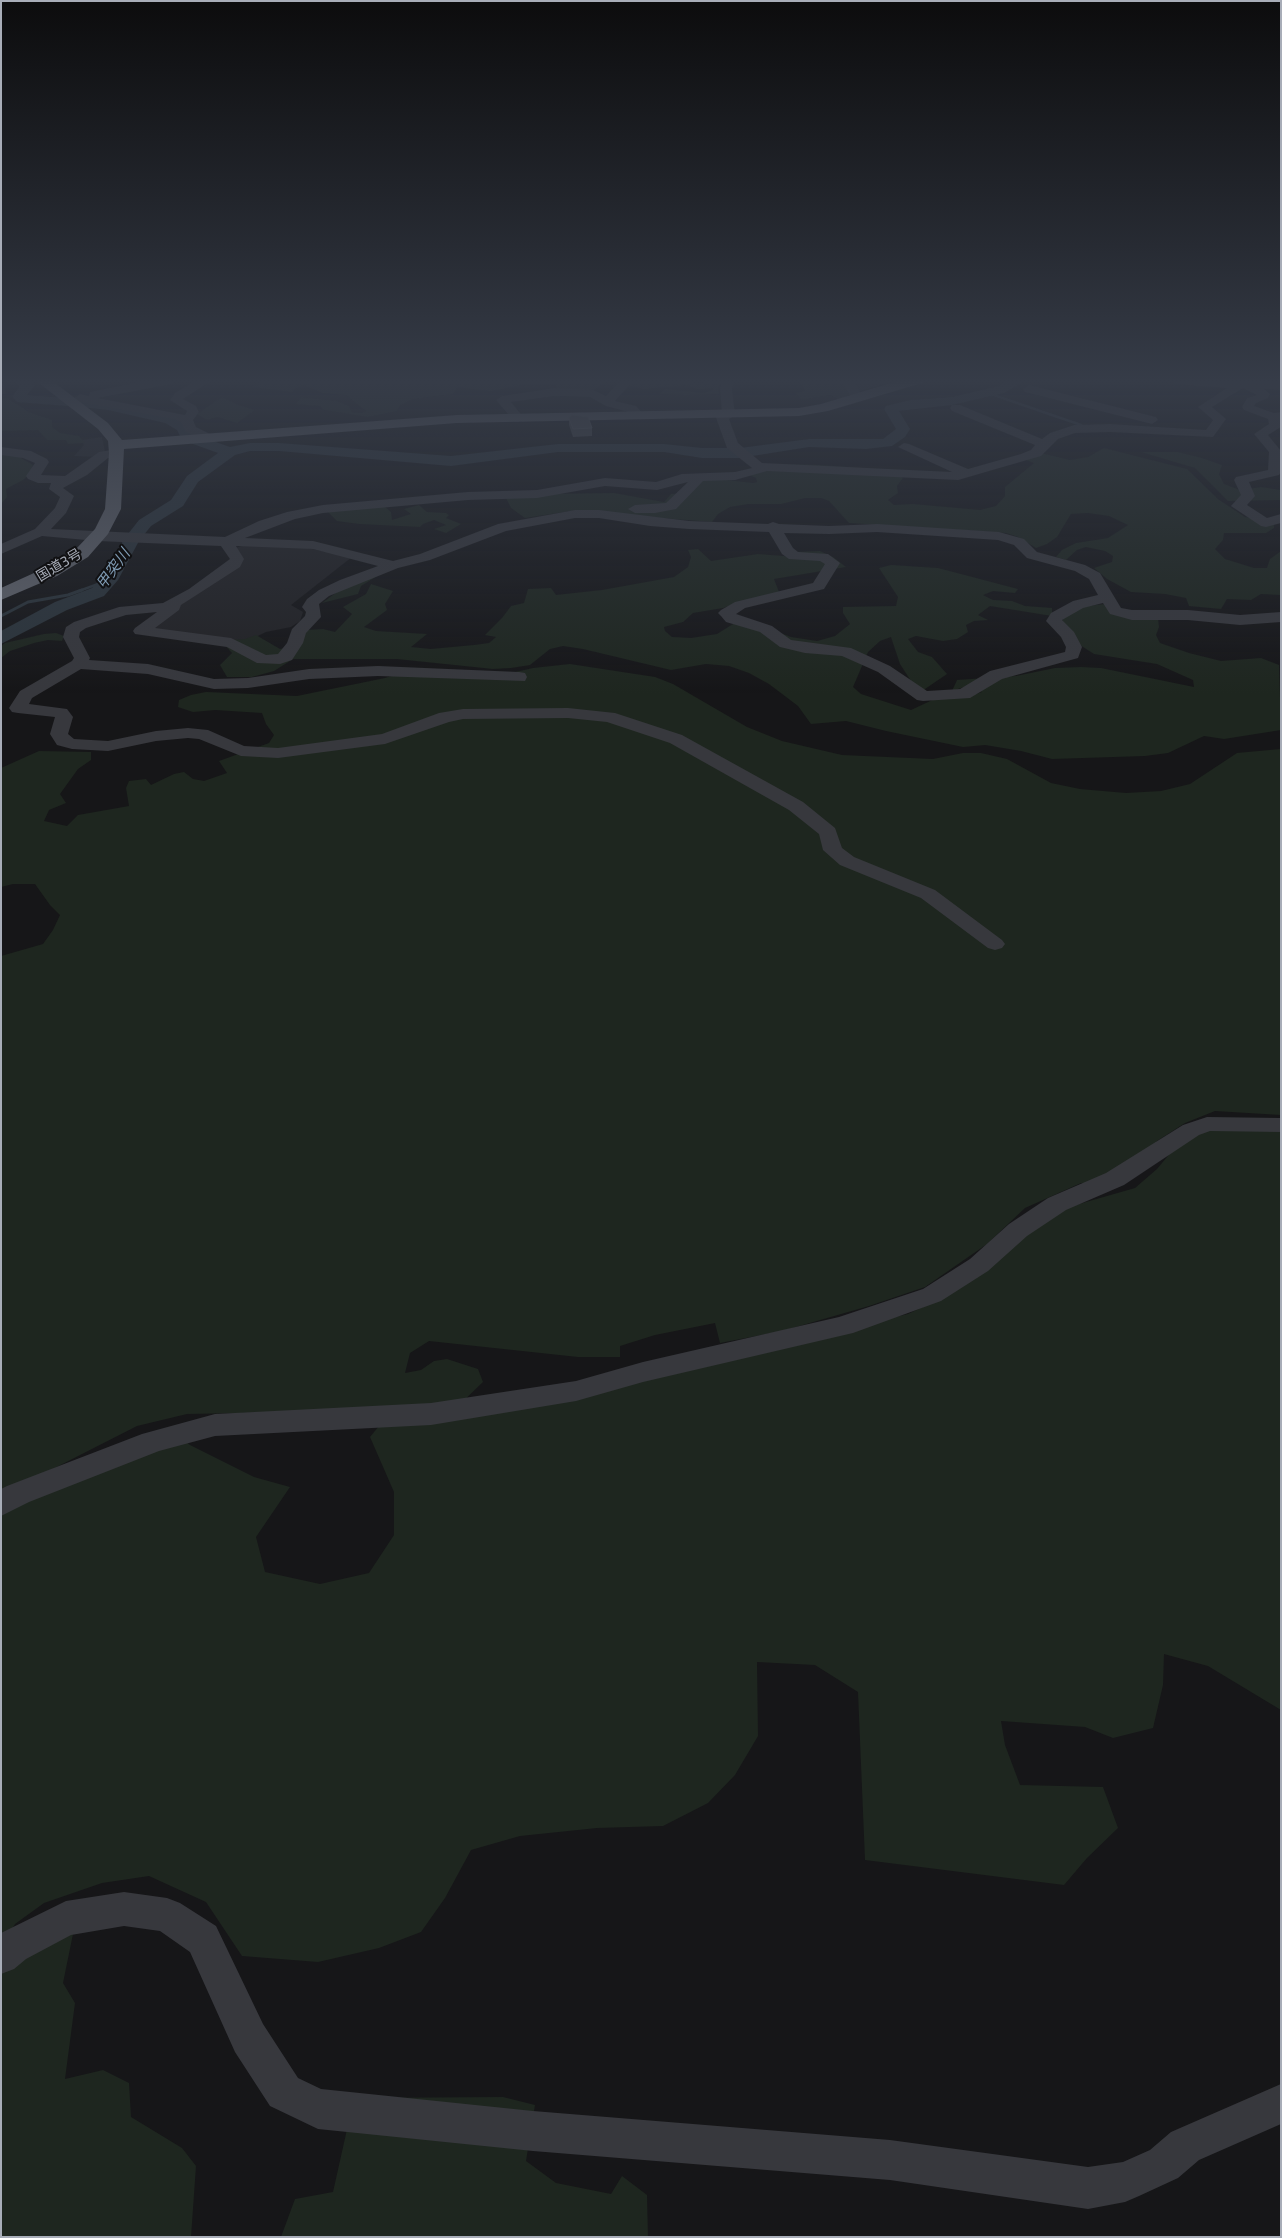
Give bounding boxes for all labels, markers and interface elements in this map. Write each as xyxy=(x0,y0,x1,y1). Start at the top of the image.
street label: 国道3号 xyxy=(33,545,85,585)
water label: 甲突川 xyxy=(92,546,134,592)

